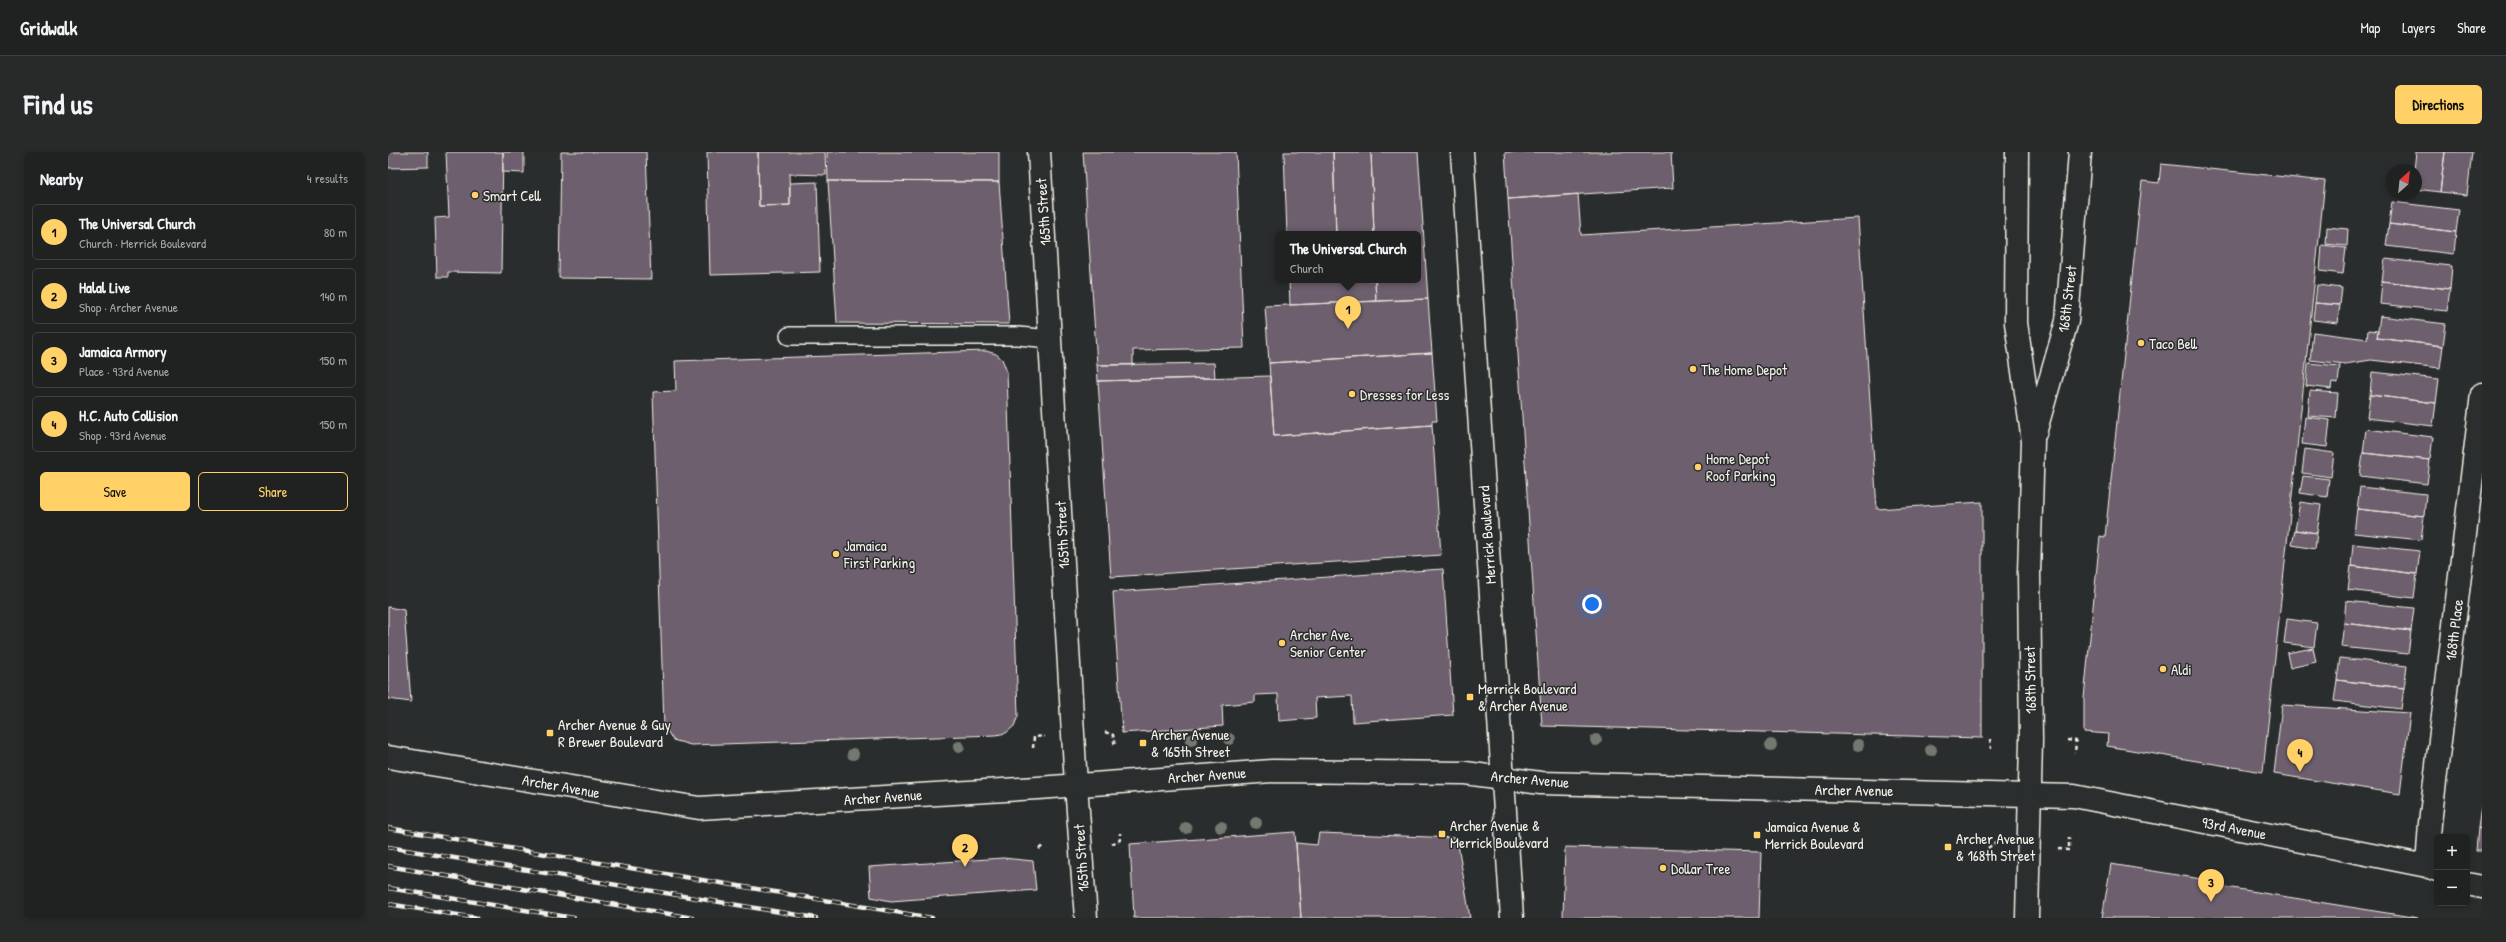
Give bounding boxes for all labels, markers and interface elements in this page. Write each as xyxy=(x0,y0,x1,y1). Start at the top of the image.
text: Gridwalk xyxy=(20,15,77,41)
text: Map xyxy=(2360,18,2380,37)
text: Layers xyxy=(2402,18,2435,37)
text: Share xyxy=(2457,18,2486,37)
text: Find us xyxy=(24,85,93,123)
button: Directions xyxy=(2395,85,2482,124)
north arrow xyxy=(2386,164,2422,200)
text: Nearby xyxy=(40,167,83,190)
text: 4 results xyxy=(307,169,348,187)
street label: 165th Street xyxy=(1030,177,1056,246)
place label: Smart Cell xyxy=(483,185,542,206)
marker: Smart Cell xyxy=(470,190,480,200)
text: The Universal Church xyxy=(79,213,195,234)
text: 1 xyxy=(52,223,56,241)
text: 80 m xyxy=(324,223,347,241)
popup xyxy=(1275,231,1421,283)
text: Church · Merrick Boulevard xyxy=(79,234,206,252)
text: The Universal Church xyxy=(1290,238,1406,259)
text: Church xyxy=(1290,259,1323,277)
street label: 168th Street xyxy=(2052,263,2082,334)
text: Halal Live xyxy=(79,277,130,298)
text: 2 xyxy=(51,287,57,305)
text: 140 m xyxy=(320,287,347,305)
pin: 1 xyxy=(1335,296,1361,329)
text: Shop · Archer Avenue xyxy=(79,298,178,316)
place label: Taco Bell xyxy=(2149,333,2198,354)
marker: Taco Bell xyxy=(2136,338,2146,348)
text: Jamaica Armory xyxy=(79,341,166,362)
text: 3 xyxy=(51,351,57,369)
text: 150 m xyxy=(319,351,347,369)
place label: The Home Depot xyxy=(1701,359,1788,380)
text: Place · 93rd Avenue xyxy=(79,362,169,380)
marker: The Home Depot xyxy=(1688,364,1698,374)
place label: Dresses for Less xyxy=(1360,384,1450,405)
marker: Dresses for Less xyxy=(1347,389,1357,399)
text: H.C. Auto Collision xyxy=(79,405,178,426)
text: 4 xyxy=(52,415,56,433)
text: 150 m xyxy=(319,415,347,433)
text: Shop · 93rd Avenue xyxy=(79,426,166,444)
place label: Home Depot Roof Parking xyxy=(1706,448,1776,486)
marker: Home Depot Roof Parking xyxy=(1693,462,1703,472)
button: Save xyxy=(40,472,190,511)
button: Share xyxy=(198,472,348,511)
street label: Merrick Boulevard xyxy=(1473,485,1501,585)
street label: 165th Street xyxy=(1050,500,1074,569)
place label: Jamaica First Parking xyxy=(843,535,915,573)
marker: Jamaica First Parking xyxy=(831,549,841,559)
your location xyxy=(1582,594,1602,614)
street label: 168th Place xyxy=(2440,598,2468,662)
place label: Archer Ave. Senior Center xyxy=(1290,624,1366,662)
marker: Archer Ave. Senior Center xyxy=(1277,638,1287,648)
street label: 168th Street xyxy=(2019,645,2041,714)
place label: Aldi xyxy=(2171,659,2192,680)
marker: Aldi xyxy=(2158,664,2168,674)
place label: Merrick Boulevard & Archer Avenue xyxy=(1478,678,1577,716)
marker: Merrick Boulevard & Archer Avenue xyxy=(1465,692,1475,702)
place label: Archer Avenue & Guy R Brewer Boulevard xyxy=(558,714,671,752)
place label: Archer Avenue & 165th Street xyxy=(1151,724,1231,762)
marker: Archer Avenue & Guy R Brewer Boulevard xyxy=(545,728,555,738)
marker: Archer Avenue & 165th Street xyxy=(1138,738,1148,748)
pin: 4 xyxy=(2287,739,2313,772)
street label: Archer Avenue xyxy=(1167,762,1247,788)
street label: Archer Avenue xyxy=(1490,765,1570,793)
street label: Archer Avenue xyxy=(521,769,601,803)
street label: Archer Avenue xyxy=(1815,779,1893,801)
street label: Archer Avenue xyxy=(843,784,923,810)
street label: 93rd Avenue xyxy=(2200,811,2268,845)
place label: Archer Avenue & Merrick Boulevard xyxy=(1450,815,1549,853)
place label: Jamaica Avenue & Merrick Boulevard xyxy=(1765,816,1864,854)
street label: 165th Street xyxy=(1068,823,1094,892)
place label: Archer Avenue & 168th Street xyxy=(1956,828,2036,866)
marker: Archer Avenue & Merrick Boulevard xyxy=(1437,829,1447,839)
marker: Jamaica Avenue & Merrick Boulevard xyxy=(1752,830,1762,840)
pin: 2 xyxy=(952,834,978,867)
map controls xyxy=(2434,834,2470,906)
button: + xyxy=(2434,834,2470,870)
marker: Archer Avenue & 168th Street xyxy=(1943,842,1953,852)
place label: Dollar Tree xyxy=(1671,858,1731,879)
marker: Dollar Tree xyxy=(1658,863,1668,873)
pin: 3 xyxy=(2198,869,2224,902)
button: − xyxy=(2434,870,2470,906)

